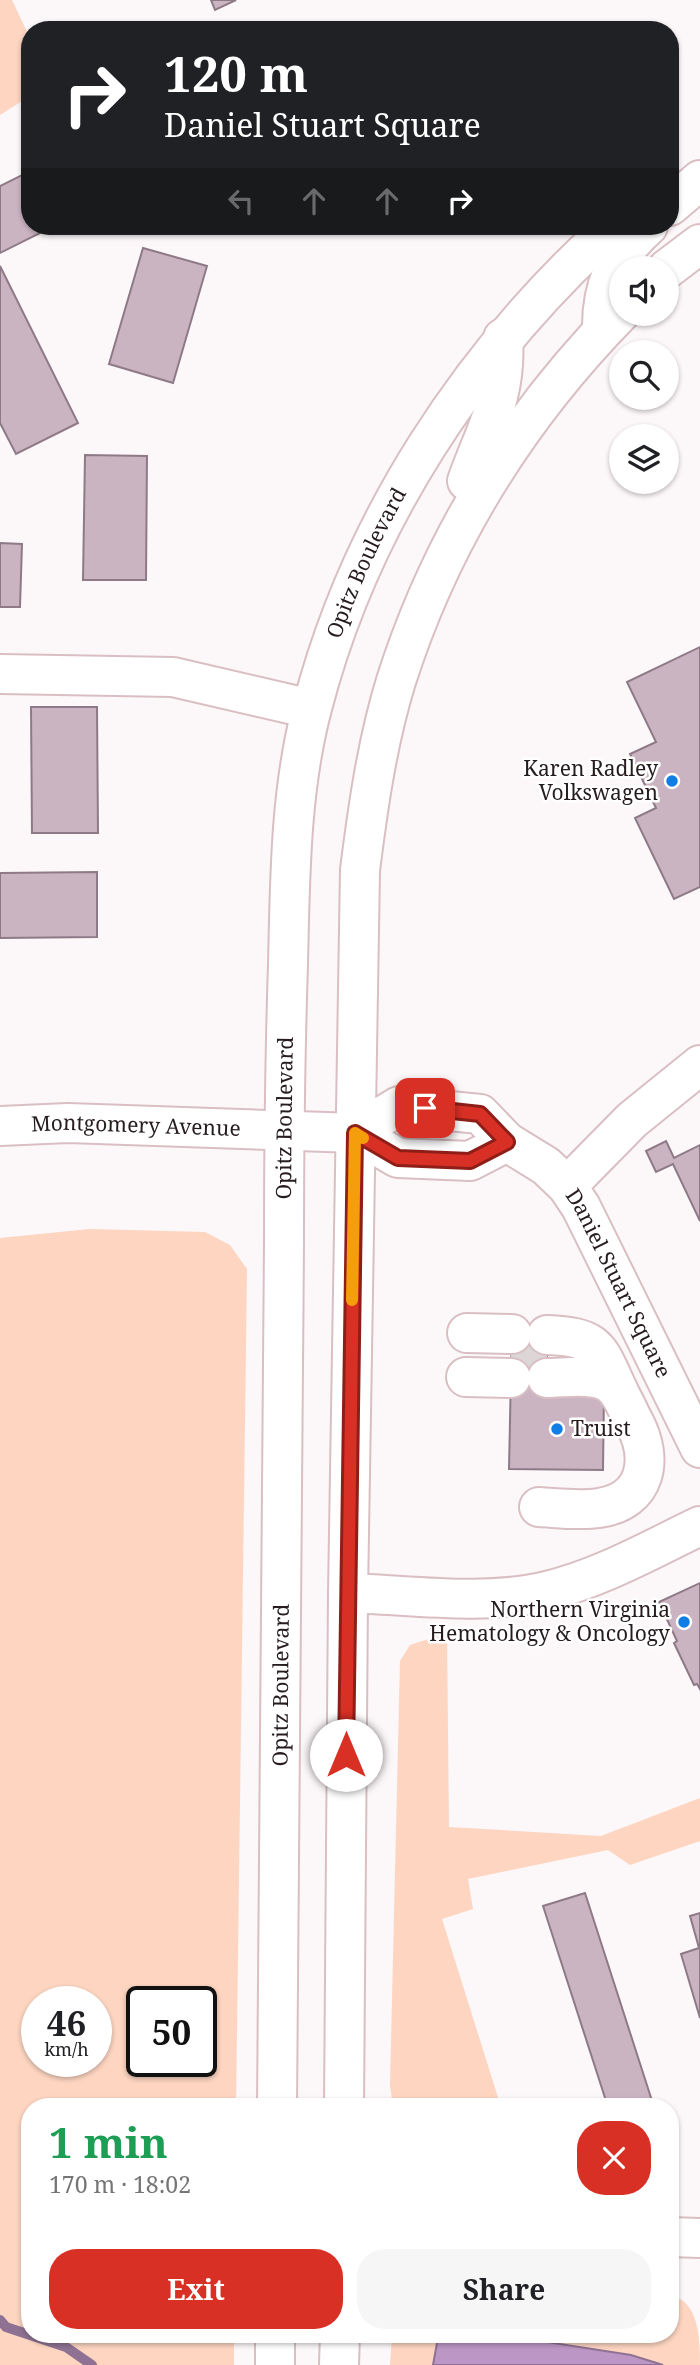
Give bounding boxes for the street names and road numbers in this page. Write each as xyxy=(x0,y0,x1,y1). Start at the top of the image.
street label: Opitz Boulevard xyxy=(319,482,412,642)
street label: Opitz Boulevard xyxy=(269,1036,299,1200)
street label: Montgomery Avenue xyxy=(30,1108,241,1142)
street label: Daniel Stuart Square xyxy=(560,1183,678,1382)
street label: Opitz Boulevard xyxy=(265,1604,295,1766)

